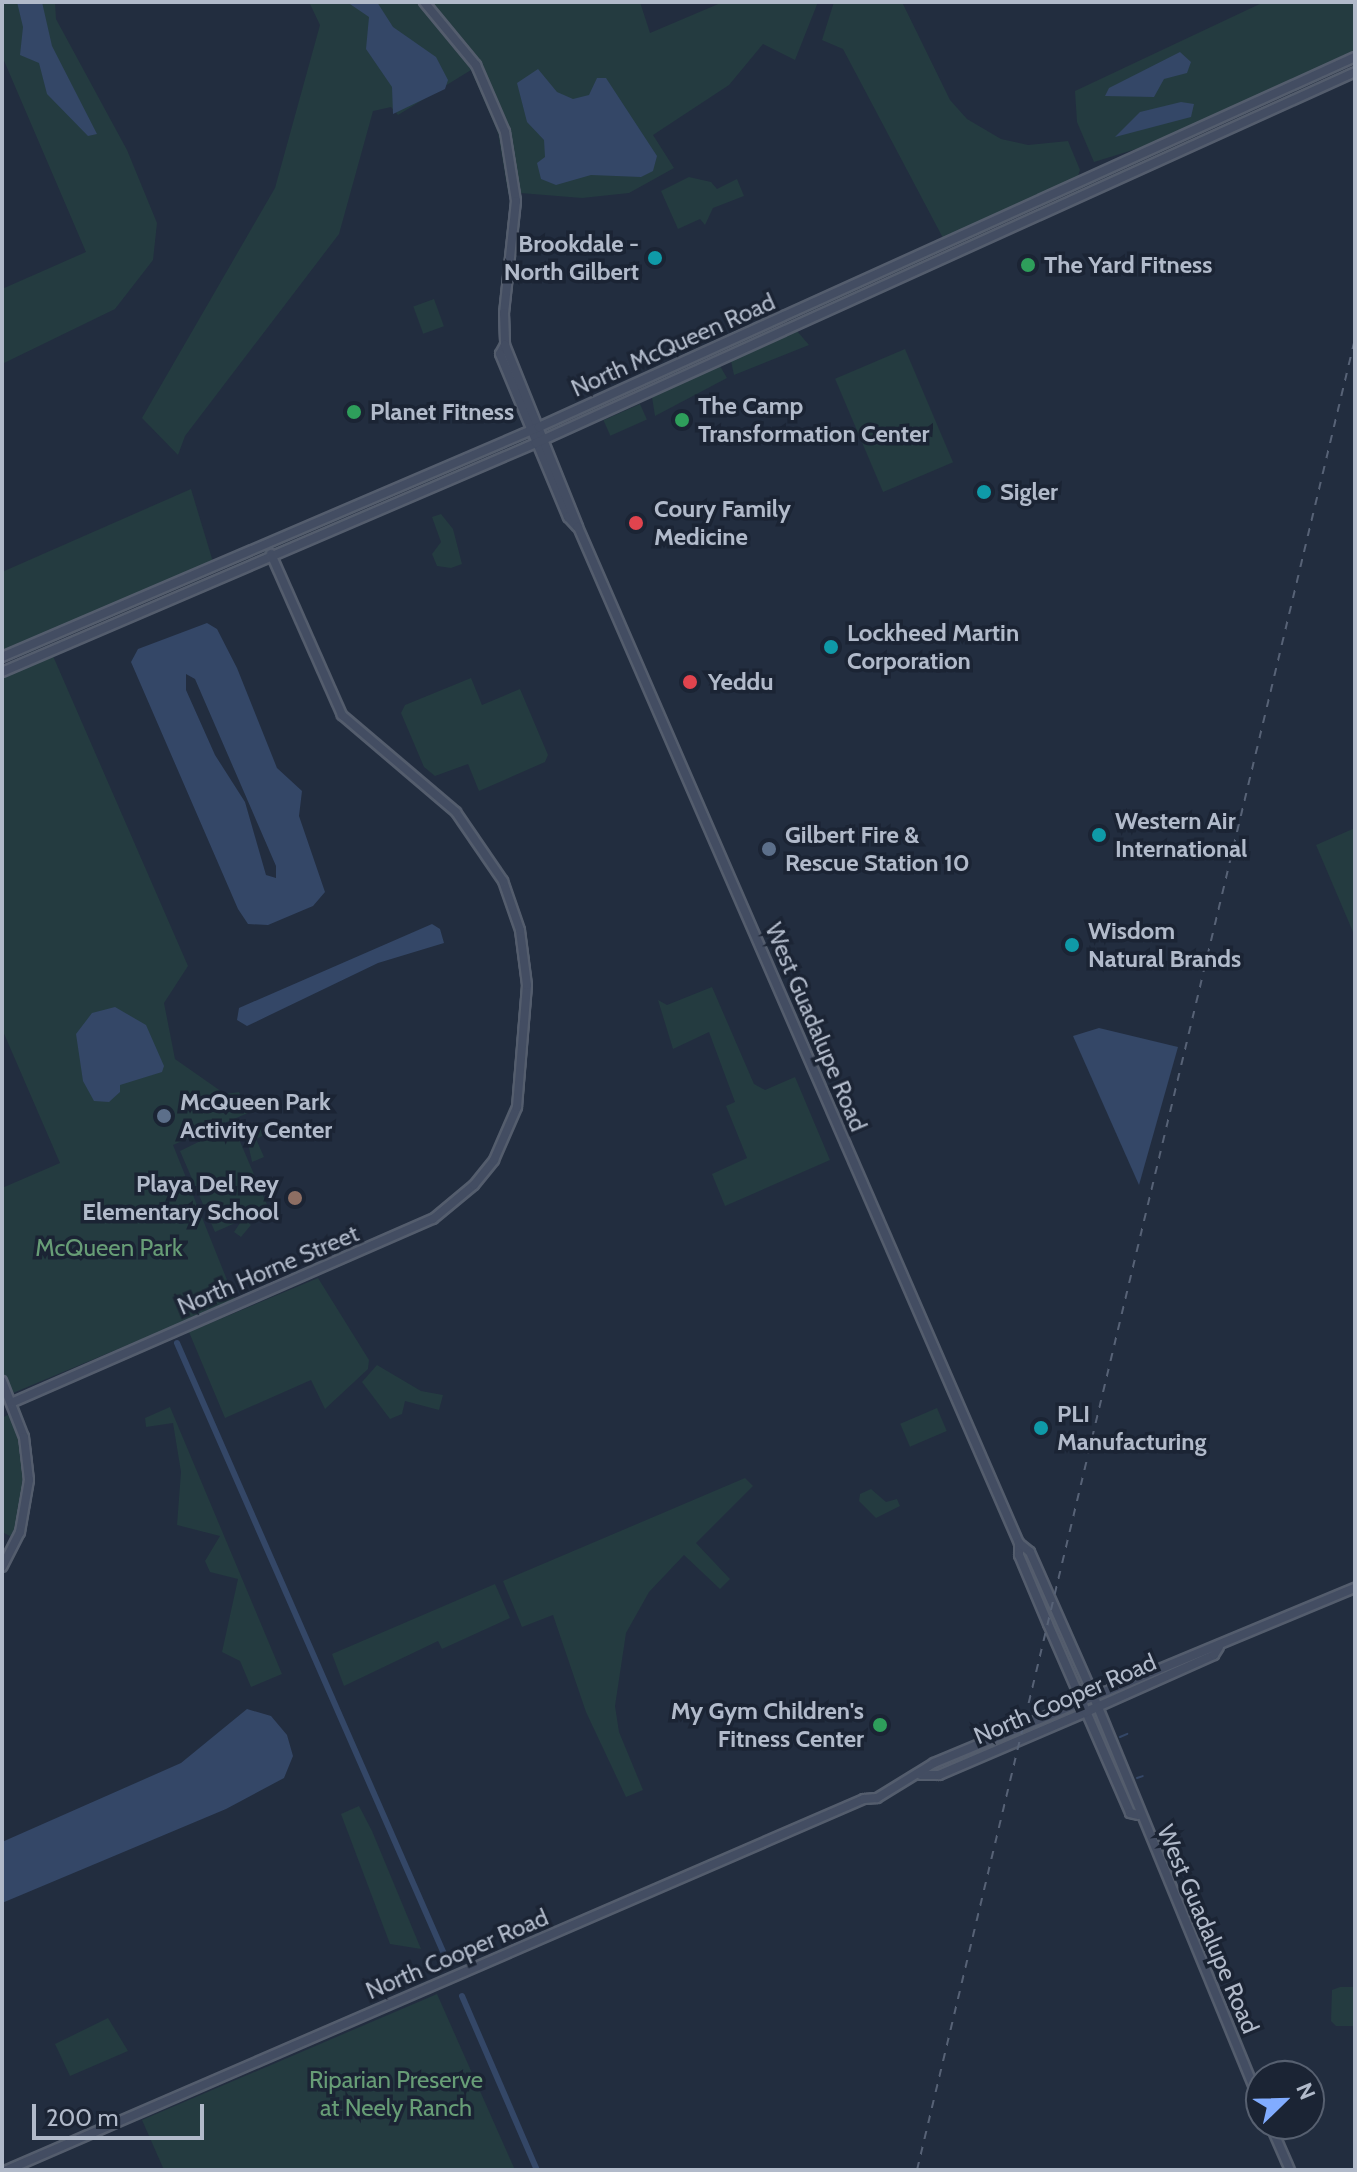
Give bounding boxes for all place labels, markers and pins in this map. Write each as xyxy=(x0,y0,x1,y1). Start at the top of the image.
place label: Brookdale - North Gilbert xyxy=(504,230,639,286)
marker: Brookdale - North Gilbert xyxy=(646,249,664,267)
place label: The Yard Fitness xyxy=(1044,251,1212,279)
marker: The Yard Fitness xyxy=(1019,256,1037,274)
place label: The Camp Transformation Center xyxy=(698,392,929,448)
place label: Planet Fitness xyxy=(370,398,514,426)
marker: Planet Fitness xyxy=(345,403,363,421)
marker: The Camp Transformation Center xyxy=(673,411,691,429)
place label: Sigler xyxy=(1000,478,1058,506)
marker: Sigler xyxy=(975,483,993,501)
place label: Coury Family Medicine xyxy=(654,495,791,551)
marker: Coury Family Medicine xyxy=(625,512,647,534)
place label: Lockheed Martin Corporation xyxy=(847,619,1019,675)
marker: Lockheed Martin Corporation xyxy=(822,638,840,656)
place label: Yeddu xyxy=(708,668,774,696)
marker: Yeddu xyxy=(679,671,701,693)
place label: Western Air International xyxy=(1115,807,1247,863)
place label: Gilbert Fire & Rescue Station 10 xyxy=(785,821,970,877)
marker: Western Air International xyxy=(1090,826,1108,844)
marker: Gilbert Fire & Rescue Station 10 xyxy=(760,840,778,858)
place label: Wisdom Natural Brands xyxy=(1088,917,1241,973)
marker: Wisdom Natural Brands xyxy=(1063,936,1081,954)
place label: McQueen Park Activity Center xyxy=(180,1088,332,1144)
marker: McQueen Park Activity Center xyxy=(155,1107,173,1125)
place label: Playa Del Rey Elementary School xyxy=(82,1170,279,1226)
marker: Playa Del Rey Elementary School xyxy=(286,1189,304,1207)
place label: PLI Manufacturing xyxy=(1057,1400,1207,1456)
marker: PLI Manufacturing xyxy=(1032,1419,1050,1437)
place label: My Gym Children's Fitness Center xyxy=(671,1697,864,1753)
marker: My Gym Children's Fitness Center xyxy=(871,1716,889,1734)

